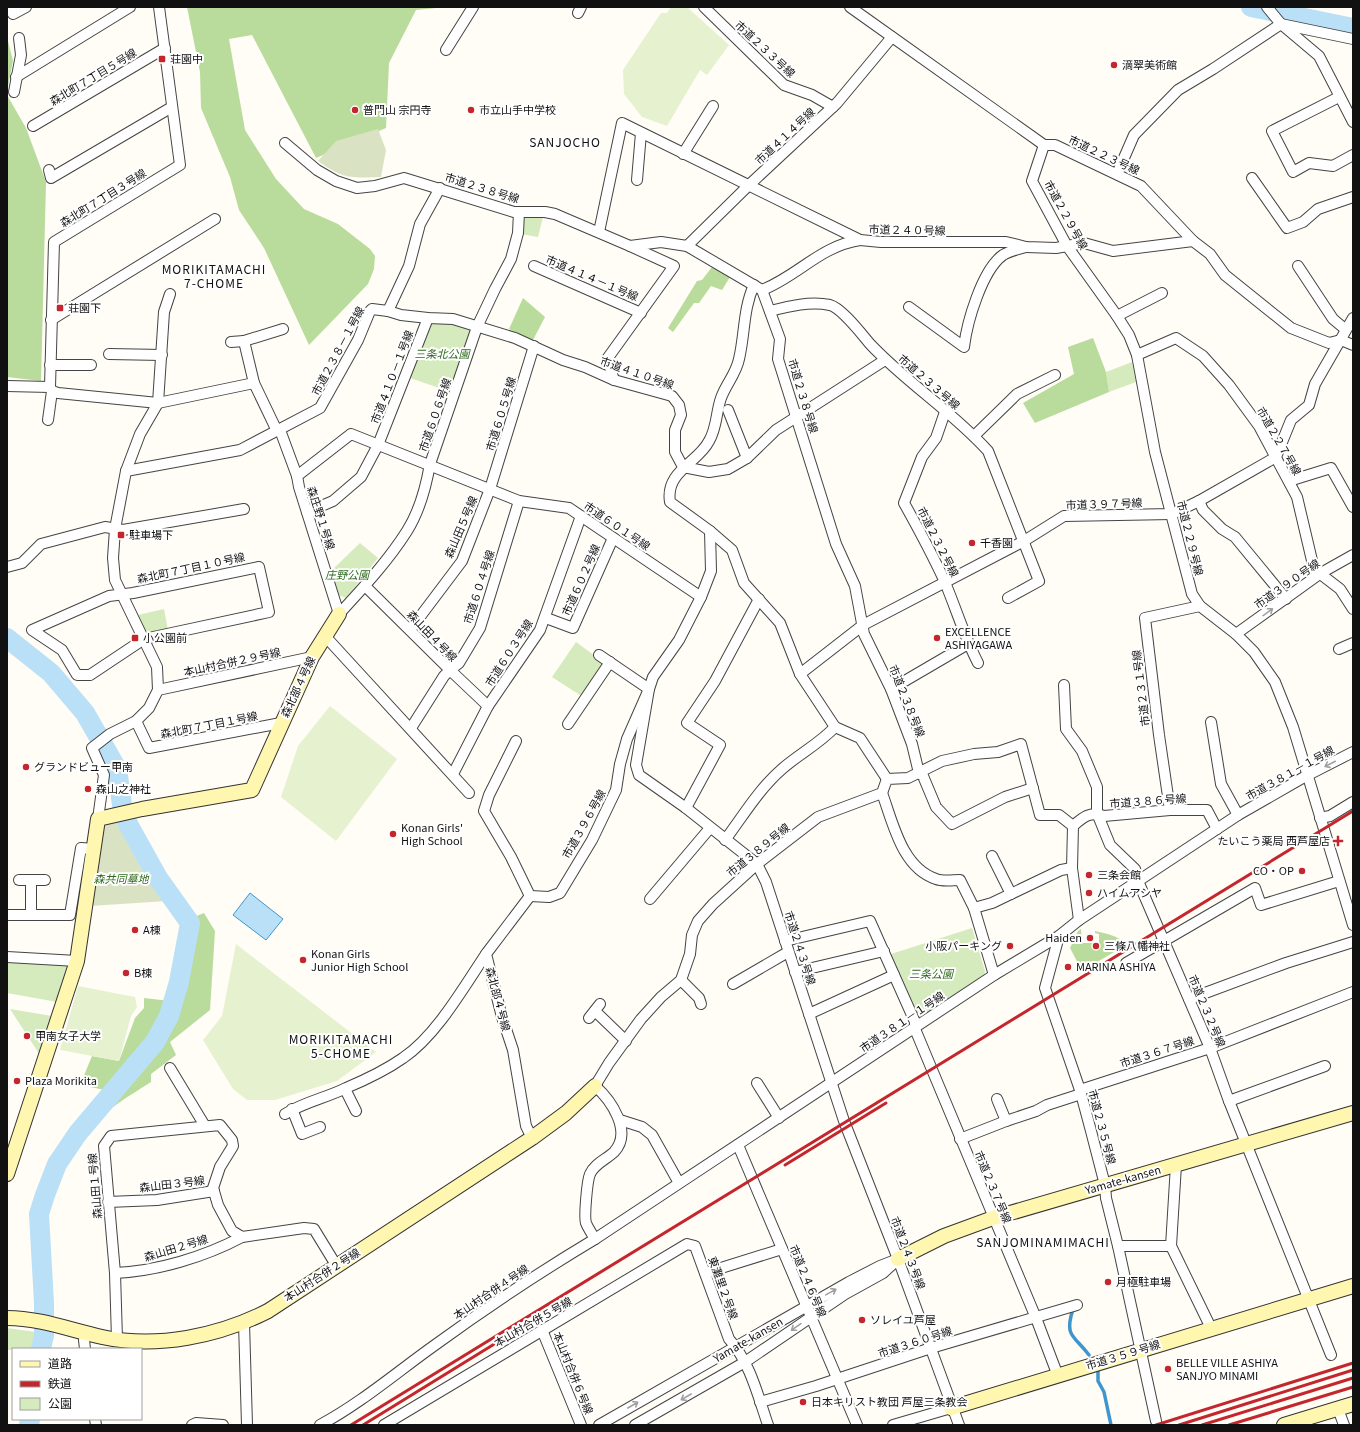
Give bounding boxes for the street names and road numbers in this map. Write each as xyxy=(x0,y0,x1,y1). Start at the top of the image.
street label: 市道２３３号線 xyxy=(732,16,799,80)
street label: 森北町７丁目５号線 xyxy=(46,44,139,108)
street label: 市道４１４号線 xyxy=(751,103,818,167)
street label: 市道２２３号線 xyxy=(1066,131,1143,178)
street label: 森北町７丁目３号線 xyxy=(56,164,149,230)
street label: 市道２３８号線 xyxy=(443,168,521,206)
street label: 市道２２９号線 xyxy=(1041,177,1093,252)
street label: 市道２４０号線 xyxy=(868,220,946,238)
street label: 市道４１４－１号線 xyxy=(544,250,641,304)
street label: 市道２３８－１号線 xyxy=(307,303,367,398)
street label: 市道４１０－１号線 xyxy=(366,328,416,426)
street label: 市道２３３号線 xyxy=(895,350,964,413)
street label: 市道４１０号線 xyxy=(598,352,676,392)
street label: 市道２３８号線 xyxy=(785,357,823,435)
street label: 市道６０５号線 xyxy=(481,375,519,453)
street label: 市道６０６号線 xyxy=(414,376,454,454)
street label: 市道２２７号線 xyxy=(1254,403,1306,478)
street label: 森庄野１号線 xyxy=(304,484,340,552)
street label: 森山田５号線 xyxy=(440,493,480,560)
street label: 市道３９７号線 xyxy=(1065,494,1143,512)
street label: 市道６０１号線 xyxy=(581,497,654,553)
street label: 市道２２９号線 xyxy=(1174,498,1208,577)
street label: 市道２３２号線 xyxy=(914,504,963,579)
street label: 市道６０２号線 xyxy=(557,541,603,618)
street label: 森北町７丁目１０号線 xyxy=(135,548,246,586)
street label: 市道６０４号線 xyxy=(459,548,498,626)
street label: 市道３９０号線 xyxy=(1250,555,1323,612)
street label: 森山田４号線 xyxy=(404,606,461,665)
street label: 市道６０３号線 xyxy=(480,616,536,689)
street label: 本山村合併２９号線 xyxy=(182,643,282,679)
street label: 市道２３１号線 xyxy=(1127,649,1153,727)
street label: 森北部４号線 xyxy=(276,653,318,720)
street label: 市道２３８号線 xyxy=(886,662,930,739)
street label: 森北町７丁目１号線 xyxy=(159,707,259,741)
street label: 市道３８１－１号線 xyxy=(1242,741,1337,803)
street label: 市道３９６号線 xyxy=(557,786,609,861)
street label: 市道３８６号線 xyxy=(1109,789,1187,811)
street label: 市道３８９号線 xyxy=(722,819,792,880)
street label: 市道２４３号線 xyxy=(781,909,820,987)
street label: 森北部４号線 xyxy=(483,965,515,1033)
street label: 市道２３２号線 xyxy=(1186,972,1230,1049)
street label: 市道３８１－１号線 xyxy=(856,987,947,1055)
street label: 市道３６７号線 xyxy=(1118,1032,1196,1071)
street label: 市道２３５号線 xyxy=(1085,1087,1121,1166)
street label: 市道２３７号線 xyxy=(972,1148,1016,1225)
street label: 森山田１号線 xyxy=(83,1153,105,1220)
street label: Yamate-kansen xyxy=(1082,1161,1162,1198)
street label: 森山田３号線 xyxy=(138,1171,206,1195)
street label: 市道２４３号線 xyxy=(888,1214,930,1291)
street label: 森山田２号線 xyxy=(142,1230,210,1264)
street label: 市道２４６号線 xyxy=(787,1242,831,1319)
street label: 本山村合併２号線 xyxy=(280,1243,363,1305)
street label: 東灘里２号線 xyxy=(705,1254,743,1321)
street label: 本山村合併４号線 xyxy=(449,1260,531,1322)
street label: 本山村合併５号線 xyxy=(490,1292,575,1350)
street label: Yamate-kansen xyxy=(709,1313,785,1366)
street label: 市道３６０号線 xyxy=(876,1322,954,1361)
street label: 本山村合併６号線 xyxy=(550,1329,598,1416)
street label: 市道３５９号線 xyxy=(1084,1335,1162,1373)

